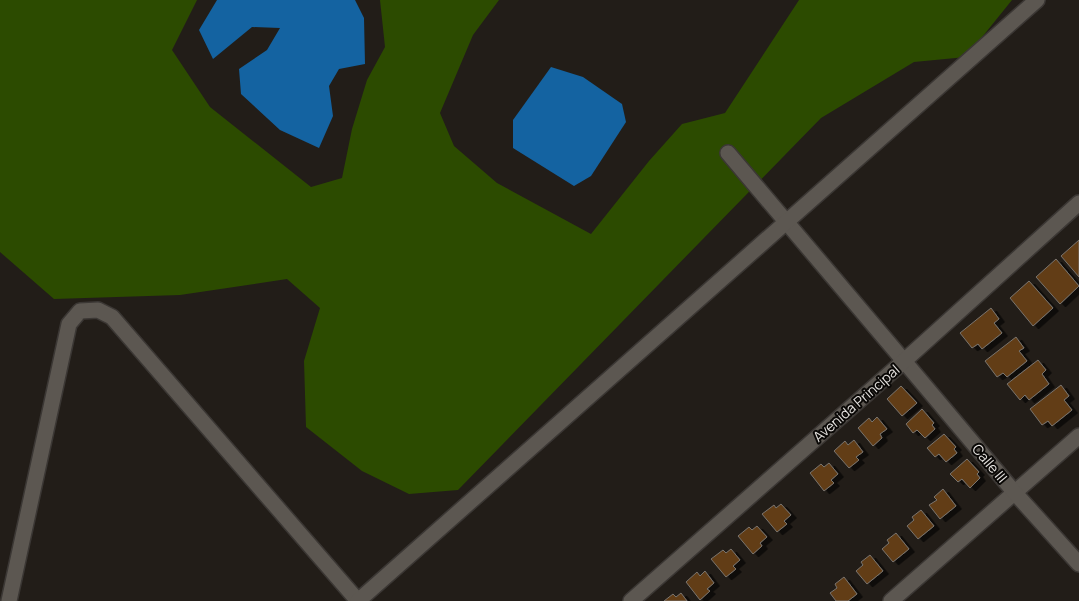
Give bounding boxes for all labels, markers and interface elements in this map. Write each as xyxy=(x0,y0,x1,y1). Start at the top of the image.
street label: Avenida Principal xyxy=(809,360,903,446)
street label: Calle III xyxy=(968,440,1012,486)

